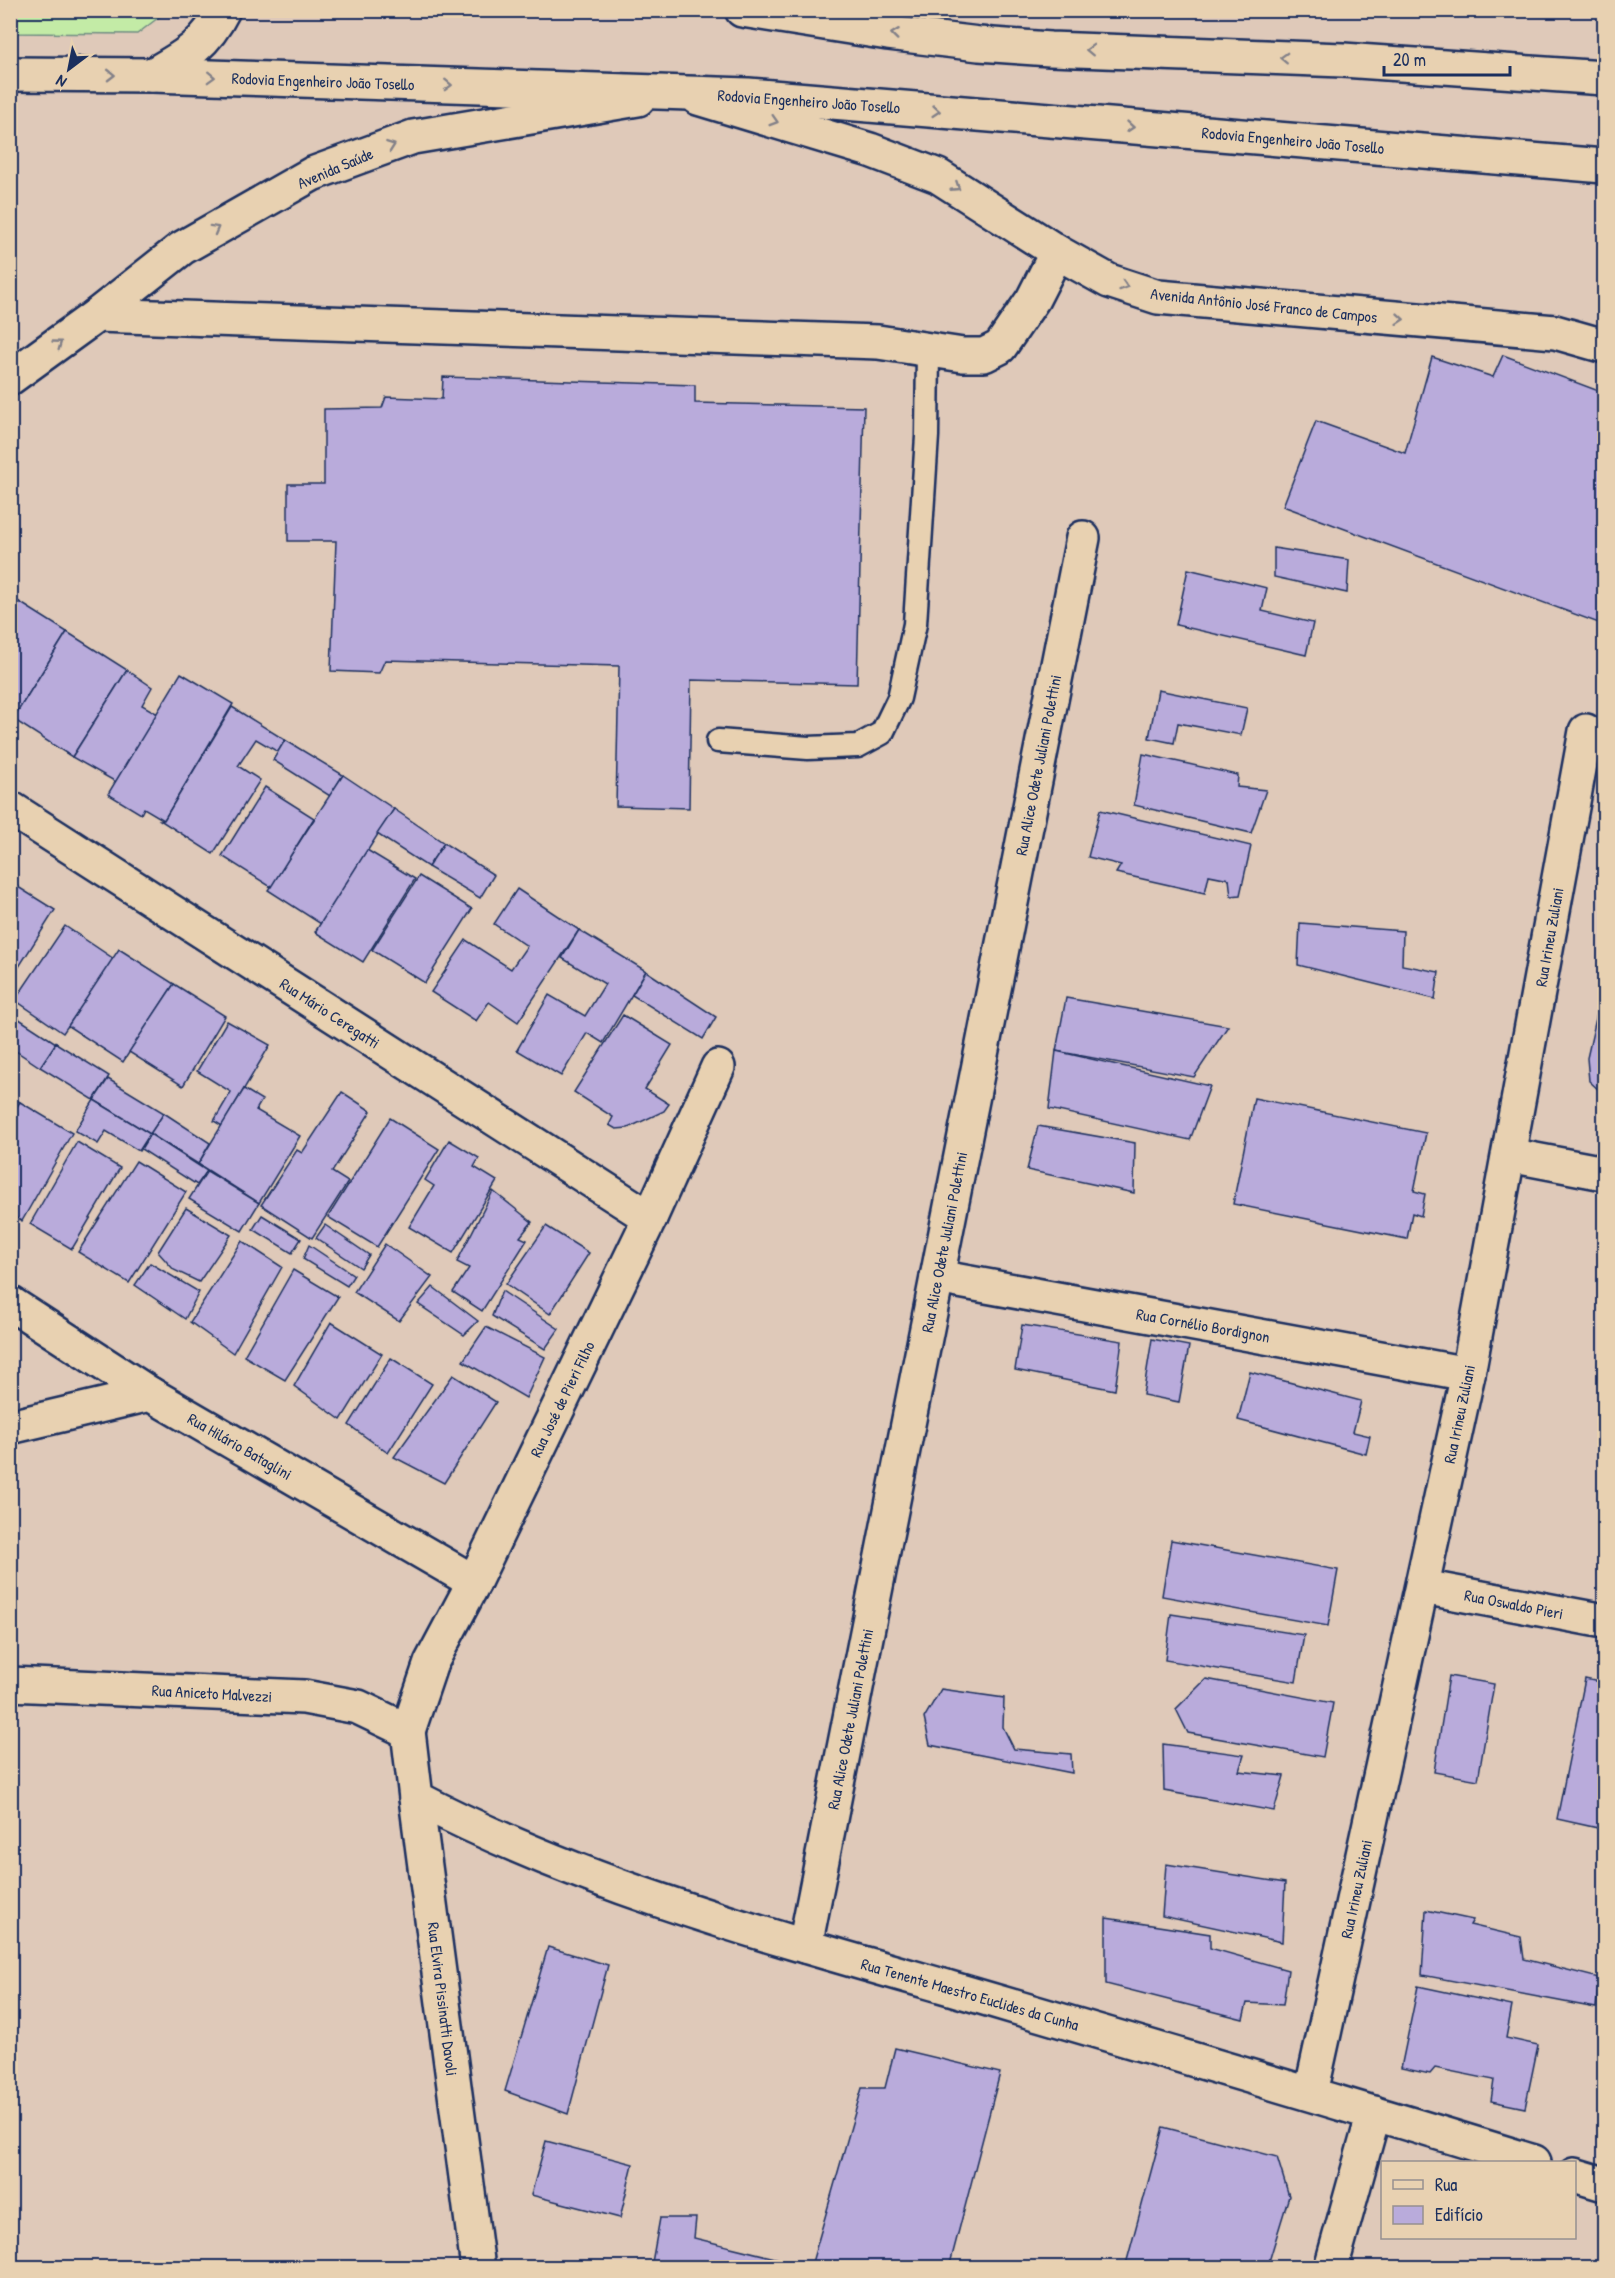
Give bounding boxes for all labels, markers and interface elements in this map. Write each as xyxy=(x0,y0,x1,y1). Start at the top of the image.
one-way arrow xyxy=(891,28,900,41)
north arrow xyxy=(39,39,99,99)
scale bar xyxy=(1384,39,1510,77)
one-way arrow xyxy=(1085,44,1094,57)
text: 20 m xyxy=(1393,47,1426,72)
one-way arrow xyxy=(1280,52,1289,65)
street label: Rodovia Engenheiro João Tosello xyxy=(231,67,415,95)
one-way arrow xyxy=(106,69,115,81)
text: N xyxy=(51,70,70,93)
one-way arrow xyxy=(206,71,215,83)
one-way arrow xyxy=(443,78,452,91)
street label: Rodovia Engenheiro João Tosello xyxy=(717,84,902,118)
one-way arrow xyxy=(931,104,940,117)
one-way arrow xyxy=(768,114,778,126)
one-way arrow xyxy=(1126,120,1135,133)
street label: Rodovia Engenheiro João Tosello xyxy=(1201,121,1386,159)
one-way arrow xyxy=(385,140,395,153)
street label: Avenida Saúde xyxy=(294,142,377,194)
one-way arrow xyxy=(950,180,960,192)
one-way arrow xyxy=(209,225,219,236)
one-way arrow xyxy=(1118,278,1129,291)
street label: Avenida Antônio José Franco de Campos xyxy=(1150,282,1378,328)
one-way arrow xyxy=(1396,312,1405,325)
one-way arrow xyxy=(51,340,62,351)
street label: Rua Alice Odete Juliani Polettini xyxy=(1010,673,1066,857)
street label: Rua Irineu Zuliani xyxy=(1529,886,1569,988)
street label: Rua Mário Ceregatti xyxy=(276,972,384,1054)
street label: Rua Alice Odete Juliani Polettini xyxy=(916,1150,972,1334)
street label: Rua Cornélio Bordignon xyxy=(1135,1302,1271,1348)
street label: Rua José de Pieri Filho xyxy=(524,1337,600,1461)
street label: Rua Irineu Zuliani xyxy=(1438,1363,1480,1465)
street label: Rua Hilário Bataglini xyxy=(184,1407,296,1485)
street label: Rua Oswaldo Pieri xyxy=(1463,1584,1565,1624)
street label: Rua Alice Odete Juliani Polettini xyxy=(822,1627,878,1811)
street label: Rua Aniceto Malvezzi xyxy=(151,1679,273,1707)
street label: Rua Irineu Zuliani xyxy=(1335,1838,1377,1940)
street label: Rua Elvira Pissinatti Davoli xyxy=(423,1921,463,2077)
street label: Rua Tenente Maestro Euclides da Cunha xyxy=(859,1952,1081,2036)
legend xyxy=(1381,2161,1576,2239)
text: Rua xyxy=(1435,2172,1457,2197)
text: Edifício xyxy=(1435,2202,1483,2227)

